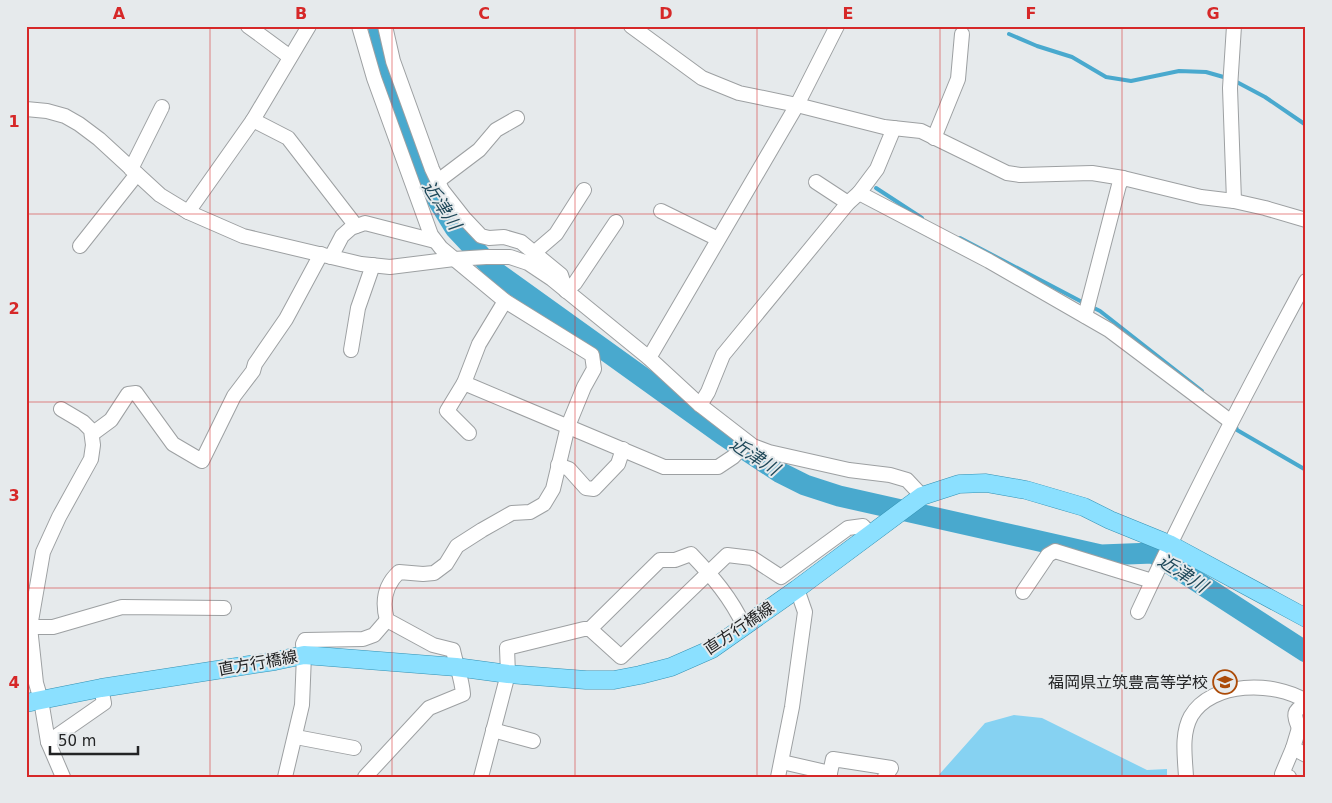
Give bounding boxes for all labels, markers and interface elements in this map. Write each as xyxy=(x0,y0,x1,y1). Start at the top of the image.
text: A xyxy=(113,4,126,23)
text: B xyxy=(295,4,307,23)
text: C xyxy=(478,4,490,23)
text: D xyxy=(659,4,673,23)
text: E xyxy=(843,4,853,23)
text: F xyxy=(1026,4,1036,23)
text: G xyxy=(1206,4,1220,23)
text: 1 xyxy=(8,112,20,131)
water label: 近津川 xyxy=(418,177,467,235)
text: 2 xyxy=(8,299,20,318)
water label: 近津川 xyxy=(727,432,785,481)
text: 3 xyxy=(8,486,20,505)
water label: 近津川 xyxy=(1155,549,1213,598)
street label: 直方行橋線 xyxy=(701,598,777,658)
street label: 直方行橋線 xyxy=(217,647,299,679)
school or university icon: 福岡県立筑豊高等学校 xyxy=(1212,669,1238,695)
text: 4 xyxy=(8,673,20,692)
place label: 福岡県立筑豊高等学校 xyxy=(1048,673,1208,692)
scale bar xyxy=(50,723,138,755)
text: 50 m xyxy=(58,732,96,750)

